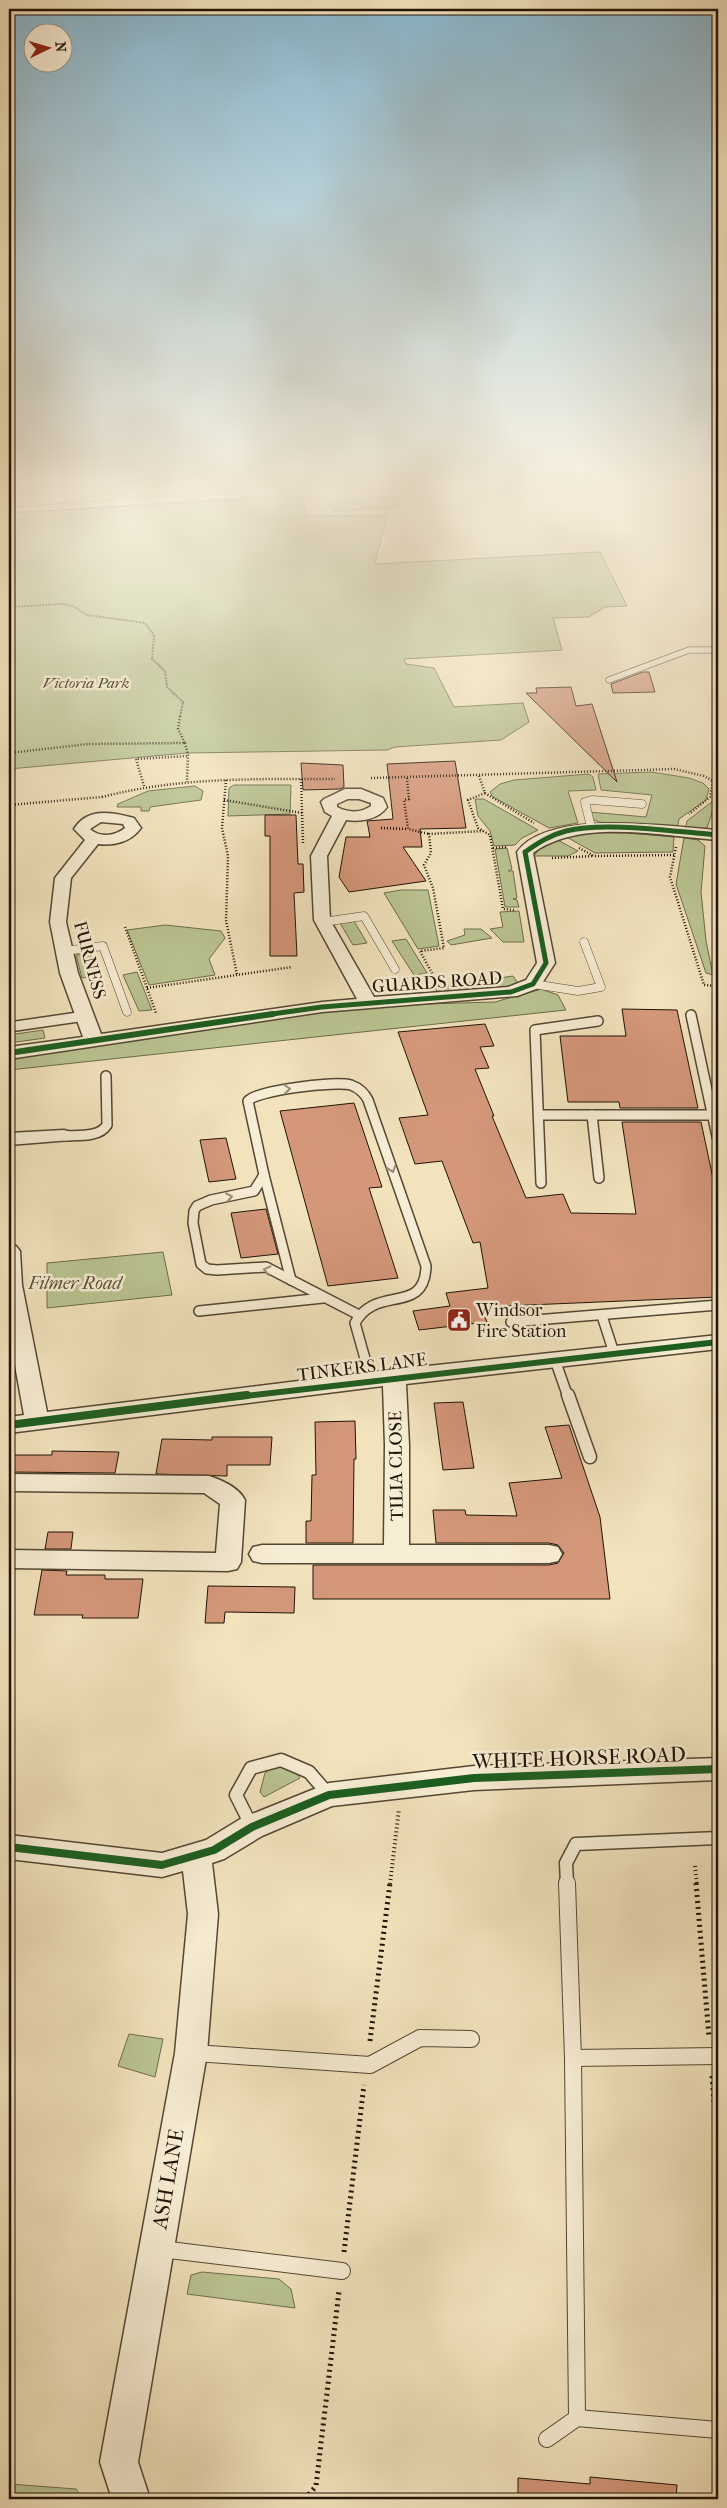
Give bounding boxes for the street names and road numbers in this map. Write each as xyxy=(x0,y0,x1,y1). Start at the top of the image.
street label: FURNESS xyxy=(69,919,110,1001)
street label: GUARDS ROAD xyxy=(371,967,503,998)
street label: TINKERS LANE xyxy=(296,1349,428,1386)
street label: TILIA CLOSE xyxy=(385,1411,408,1521)
street label: WHITE HORSE ROAD xyxy=(471,1742,686,1774)
street label: ASH LANE xyxy=(147,2127,189,2232)

